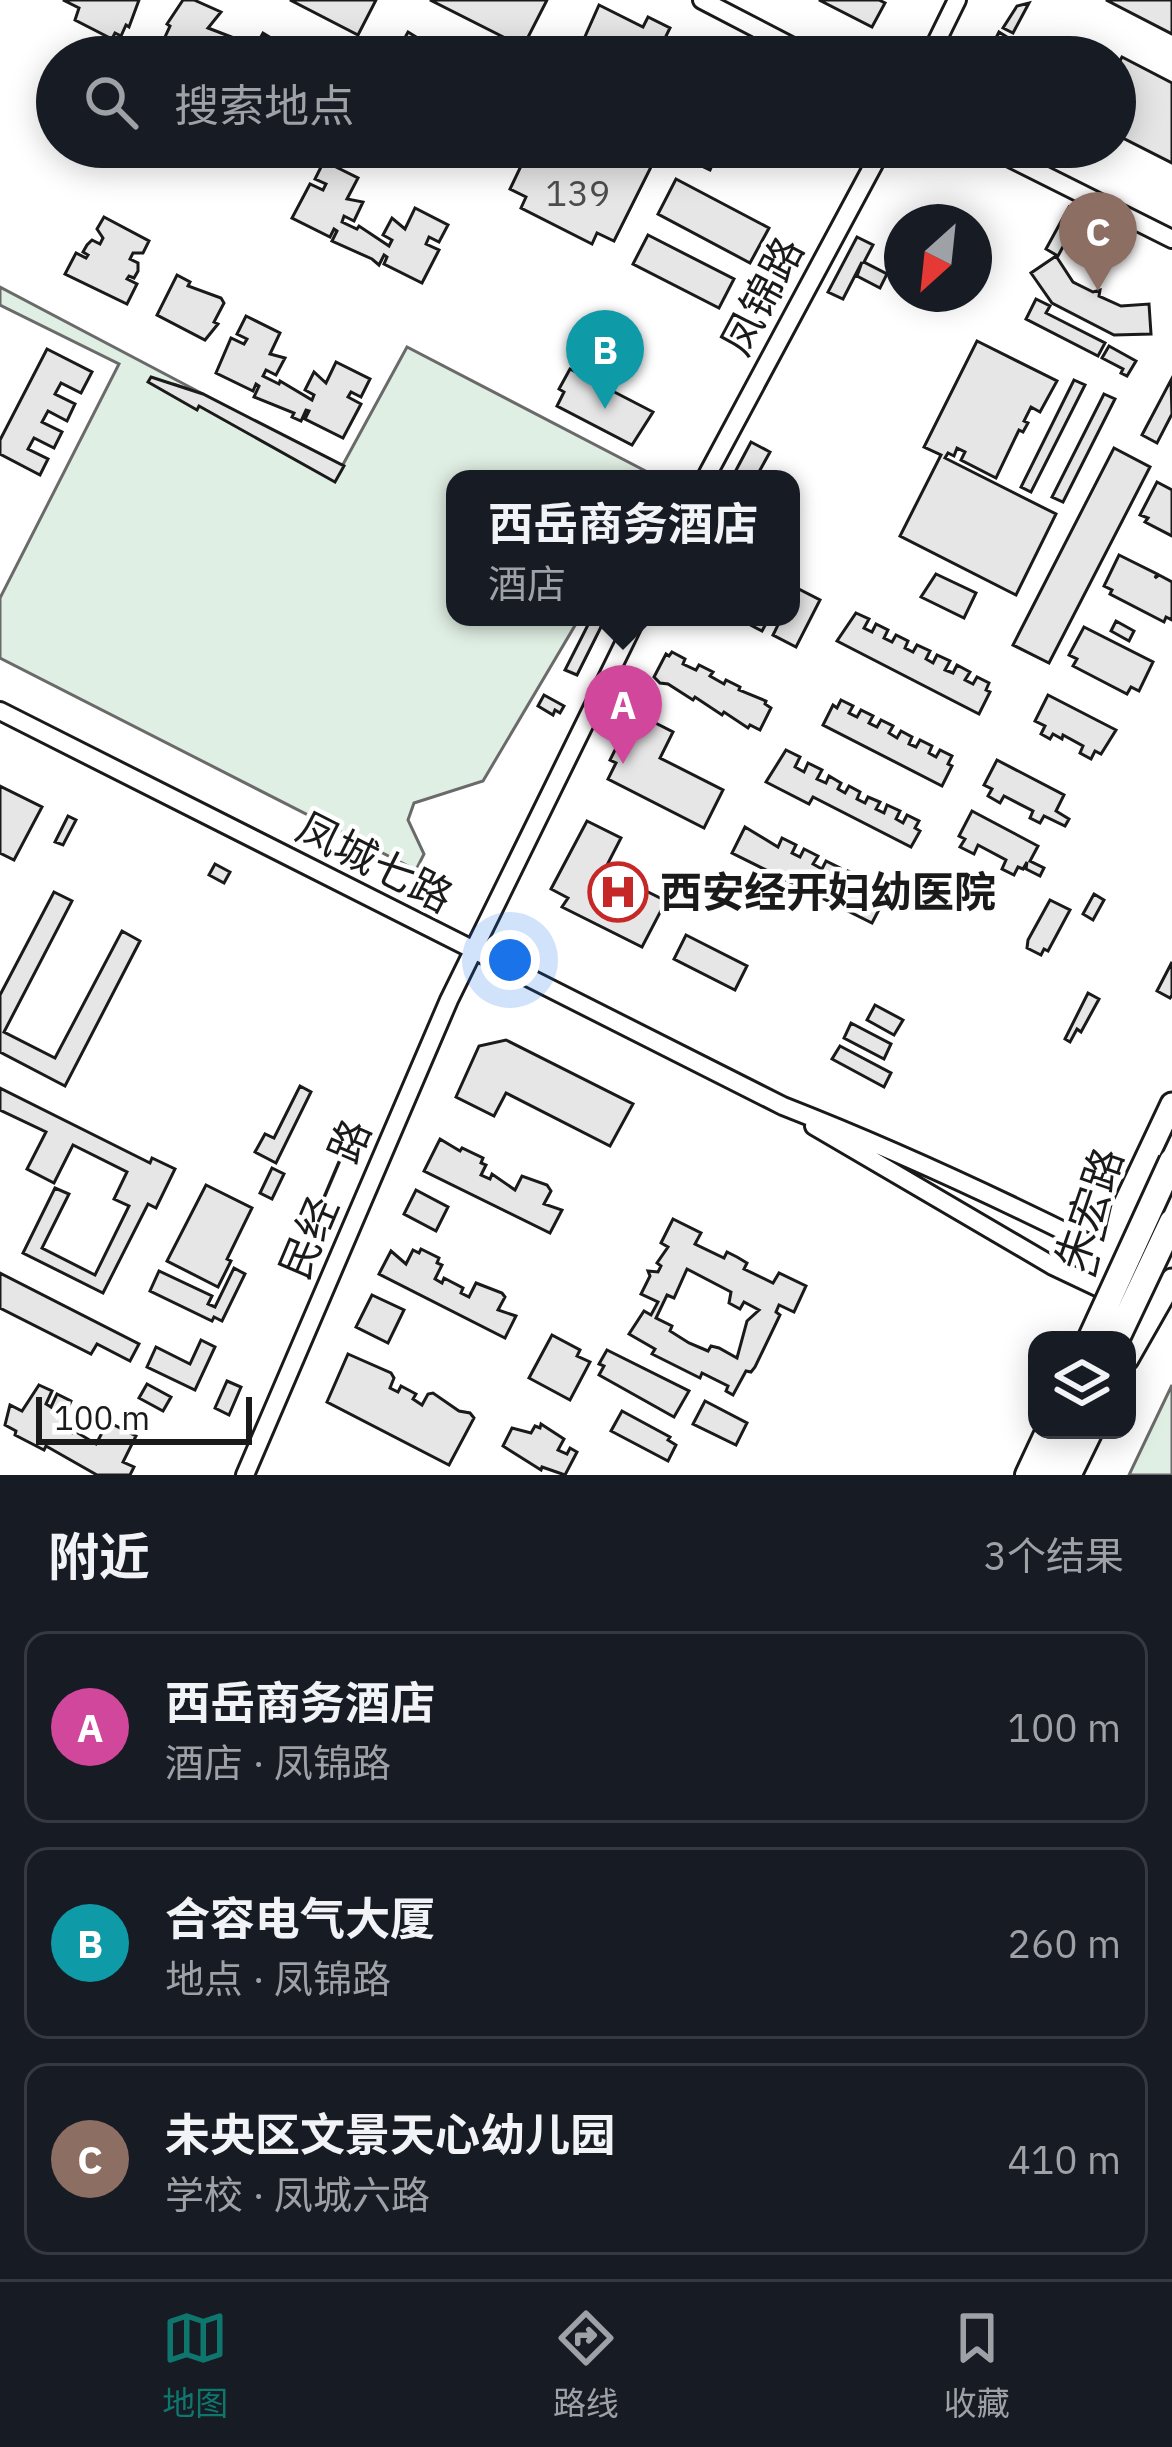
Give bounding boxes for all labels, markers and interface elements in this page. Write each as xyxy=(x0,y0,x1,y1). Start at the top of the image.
search box xyxy=(36,36,1136,168)
icon: search xyxy=(78,69,144,135)
text: 搜索地点 xyxy=(174,76,354,134)
house number: 139 xyxy=(546,169,610,216)
pin: C xyxy=(1059,192,1137,291)
north arrow xyxy=(884,204,992,312)
street label: 凤锦路 xyxy=(708,227,815,364)
pin: B xyxy=(566,310,644,409)
popup xyxy=(446,470,800,626)
text: 西岳商务酒店 xyxy=(488,494,758,552)
text: 酒店 xyxy=(488,558,566,609)
pin: A xyxy=(584,665,662,764)
street label: 凤城七路 xyxy=(288,799,463,924)
hospital icon: 西安经开妇幼医院 xyxy=(587,861,649,923)
place label: 西安经开妇幼医院 xyxy=(660,864,996,919)
your location xyxy=(480,930,540,990)
street label: 民经一路 xyxy=(266,1111,383,1287)
street label: 朱宏路 xyxy=(1042,1140,1135,1277)
map controls xyxy=(1028,1331,1136,1439)
button: layers xyxy=(1028,1331,1136,1439)
scale bar xyxy=(36,1391,252,1444)
text: 100 m xyxy=(54,1396,150,1439)
text: 附近 xyxy=(48,1523,150,1589)
text: 3个结果 xyxy=(984,1530,1124,1581)
text: 西岳商务酒店 xyxy=(165,1673,435,1731)
text: A xyxy=(77,1702,103,1753)
text: 100 m xyxy=(1008,1702,1121,1753)
text: 酒店 · 凤锦路 xyxy=(165,1737,391,1788)
text: 合容电气大厦 xyxy=(165,1889,435,1947)
text: B xyxy=(77,1918,103,1969)
text: 260 m xyxy=(1008,1918,1121,1969)
text: 地点 · 凤锦路 xyxy=(165,1953,391,2004)
text: 未央区文景天心幼儿园 xyxy=(165,2105,615,2163)
text: C xyxy=(77,2134,103,2185)
text: 410 m xyxy=(1008,2134,1121,2185)
text: 学校 · 凤城六路 xyxy=(165,2169,430,2220)
tab: 地图 xyxy=(162,2305,228,2425)
tab: 路线 xyxy=(553,2305,619,2425)
tab: 收藏 xyxy=(944,2305,1010,2425)

